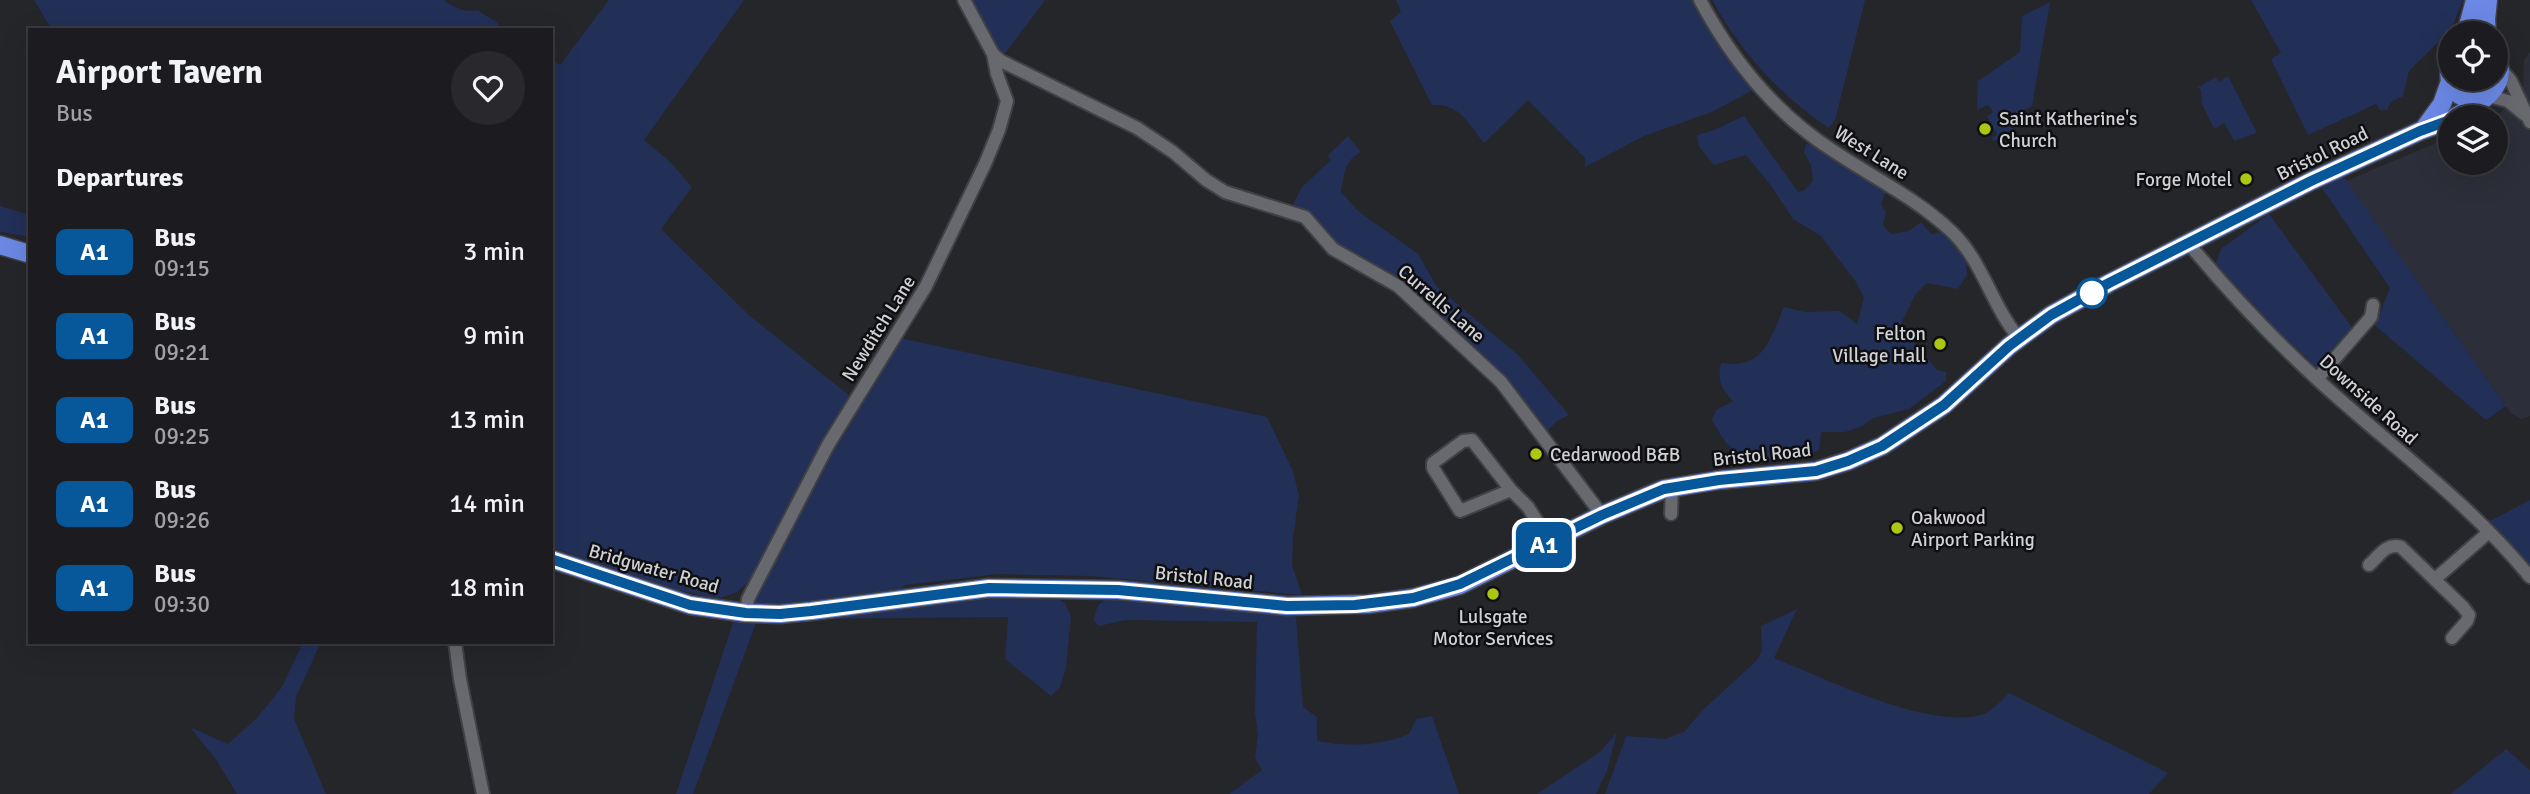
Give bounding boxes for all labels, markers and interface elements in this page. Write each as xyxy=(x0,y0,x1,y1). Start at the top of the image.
map controls xyxy=(2438,21,2508,175)
button: locate xyxy=(2438,21,2508,91)
button: heart xyxy=(451,51,525,125)
text: Airport Tavern xyxy=(56,52,263,93)
text: Bus xyxy=(56,99,93,128)
button: layers xyxy=(2438,105,2508,175)
place label: Saint Katherine's Church xyxy=(1999,107,2137,153)
street label: West Lane xyxy=(1830,121,1913,185)
marker: Saint Katherine's Church xyxy=(1977,121,1993,137)
street label: Bristol Road xyxy=(2273,121,2372,186)
text: Departures xyxy=(56,162,183,194)
place label: Forge Motel xyxy=(2136,168,2232,192)
marker: Forge Motel xyxy=(2238,171,2254,187)
text: Bus xyxy=(154,222,196,254)
text: 3 min xyxy=(463,236,525,268)
text: A1 xyxy=(80,237,109,267)
text: 09:15 xyxy=(154,254,210,283)
street label: Currells Lane xyxy=(1393,259,1490,348)
street label: Newditch Lane xyxy=(837,271,921,386)
unlabelled marker xyxy=(2077,278,2107,308)
text: Bus xyxy=(154,306,196,338)
text: 9 min xyxy=(463,320,525,352)
text: A1 xyxy=(80,321,109,351)
place label: Felton Village Hall xyxy=(1832,322,1926,368)
marker: Felton Village Hall xyxy=(1932,336,1948,352)
text: 09:21 xyxy=(154,338,210,367)
street label: Downside Road xyxy=(2314,349,2422,450)
text: Bus xyxy=(154,390,196,422)
text: 13 min xyxy=(449,404,525,436)
text: A1 xyxy=(80,405,109,435)
text: 09:25 xyxy=(154,422,210,451)
street label: Bristol Road xyxy=(1712,438,1812,472)
place label: Cedarwood B&B xyxy=(1550,443,1680,467)
marker: Cedarwood B&B xyxy=(1528,446,1544,462)
text: Bus xyxy=(154,474,196,506)
text: 14 min xyxy=(449,488,525,520)
text: A1 xyxy=(80,489,109,519)
text: 09:26 xyxy=(154,506,210,535)
place label: Oakwood Airport Parking xyxy=(1911,506,2035,552)
marker: Oakwood Airport Parking xyxy=(1889,520,1905,536)
line badge: A1 xyxy=(1512,522,1576,568)
text: A1 xyxy=(1530,530,1558,560)
street label: Bridgwater Road xyxy=(586,539,722,599)
text: Bus xyxy=(154,558,196,590)
street label: Bristol Road xyxy=(1154,561,1254,595)
text: 18 min xyxy=(449,572,525,604)
text: A1 xyxy=(80,573,109,603)
marker: Lulsgate Motor Services xyxy=(1485,586,1501,602)
text: 09:30 xyxy=(154,590,210,619)
place label: Lulsgate Motor Services xyxy=(1433,605,1553,651)

